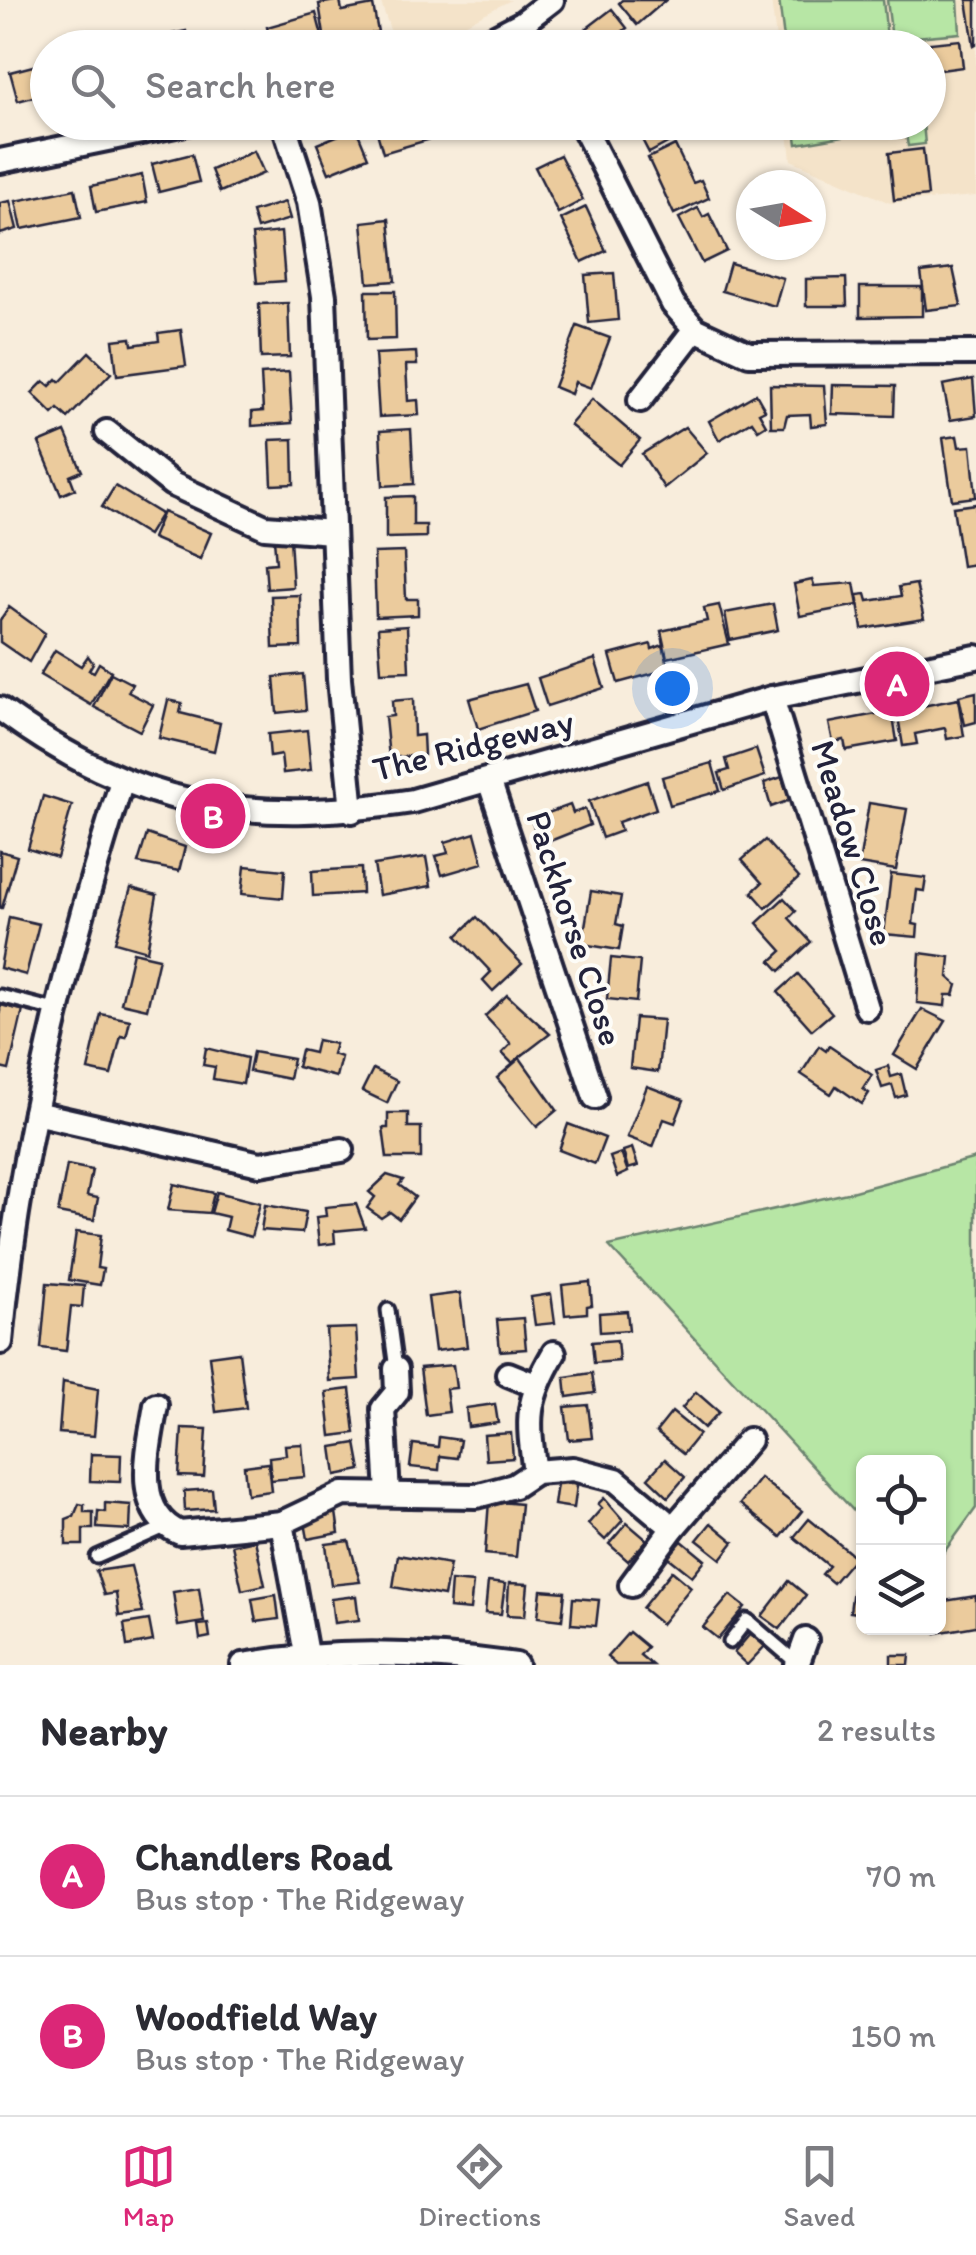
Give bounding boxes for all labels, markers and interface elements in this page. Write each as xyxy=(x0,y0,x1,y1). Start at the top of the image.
search box xyxy=(30,30,946,140)
icon: search xyxy=(65,58,120,113)
text: Search here xyxy=(145,62,336,108)
north arrow xyxy=(736,170,826,260)
pin: A xyxy=(864,646,930,722)
your location xyxy=(647,663,698,714)
street label: The Ridgeway xyxy=(368,700,578,790)
street label: Meadow Close xyxy=(802,735,904,951)
pin: B xyxy=(180,778,246,854)
street label: Packhorse Close xyxy=(517,805,633,1051)
map controls xyxy=(856,1455,946,1635)
button: locate xyxy=(856,1455,946,1545)
button: layers xyxy=(856,1545,946,1635)
text: Nearby xyxy=(40,1705,167,1756)
text: 2 results xyxy=(817,1711,936,1749)
text: Chandlers Road xyxy=(135,1834,392,1880)
text: A xyxy=(62,1857,83,1895)
text: 70 m xyxy=(866,1857,936,1895)
text: Bus stop · The Ridgeway xyxy=(135,1880,464,1918)
text: Woodfield Way xyxy=(135,1994,377,2040)
text: B xyxy=(62,2017,83,2055)
text: 150 m xyxy=(851,2017,936,2055)
text: Bus stop · The Ridgeway xyxy=(135,2040,464,2078)
tab: Map xyxy=(121,2139,176,2233)
tab: Directions xyxy=(418,2139,541,2233)
tab: Saved xyxy=(783,2139,855,2233)

